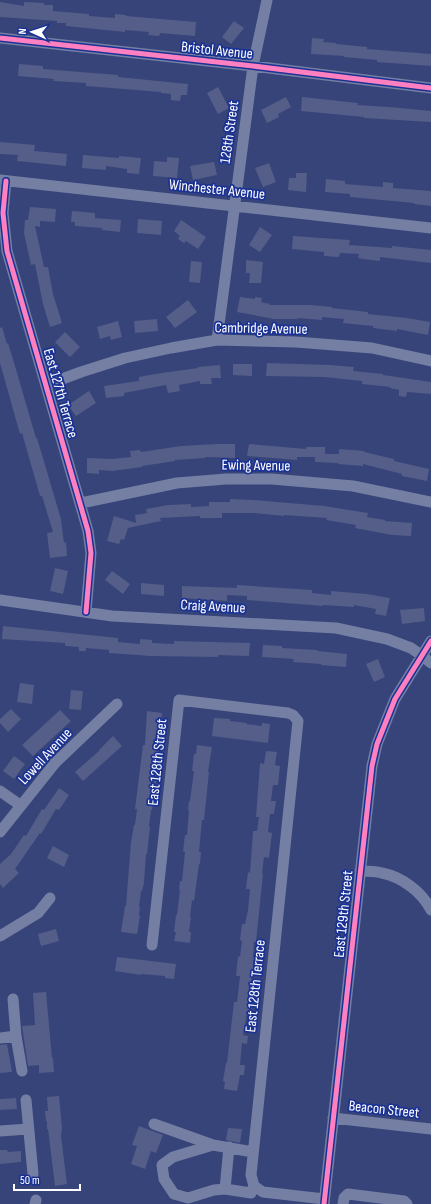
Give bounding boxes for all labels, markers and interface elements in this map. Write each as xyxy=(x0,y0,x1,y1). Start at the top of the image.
north arrow xyxy=(12,12,52,52)
text: N xyxy=(16,28,29,35)
street label: Bristol Avenue xyxy=(180,37,254,64)
street label: 128th Street xyxy=(216,99,243,165)
street label: Winchester Avenue xyxy=(168,175,266,204)
street label: Cambridge Avenue xyxy=(214,318,308,339)
street label: East 127th Terrace xyxy=(39,346,82,440)
street label: Ewing Avenue xyxy=(221,455,291,476)
street label: Craig Avenue xyxy=(180,595,246,618)
street label: East 128th Street xyxy=(143,717,172,806)
street label: Lowell Avenue xyxy=(14,724,76,789)
street label: East 129th Street xyxy=(329,869,358,959)
street label: East 128th Terrace xyxy=(241,939,270,1033)
street label: Beacon Street xyxy=(348,1096,421,1123)
scale bar xyxy=(14,1166,80,1192)
text: 50 m xyxy=(20,1173,40,1188)

